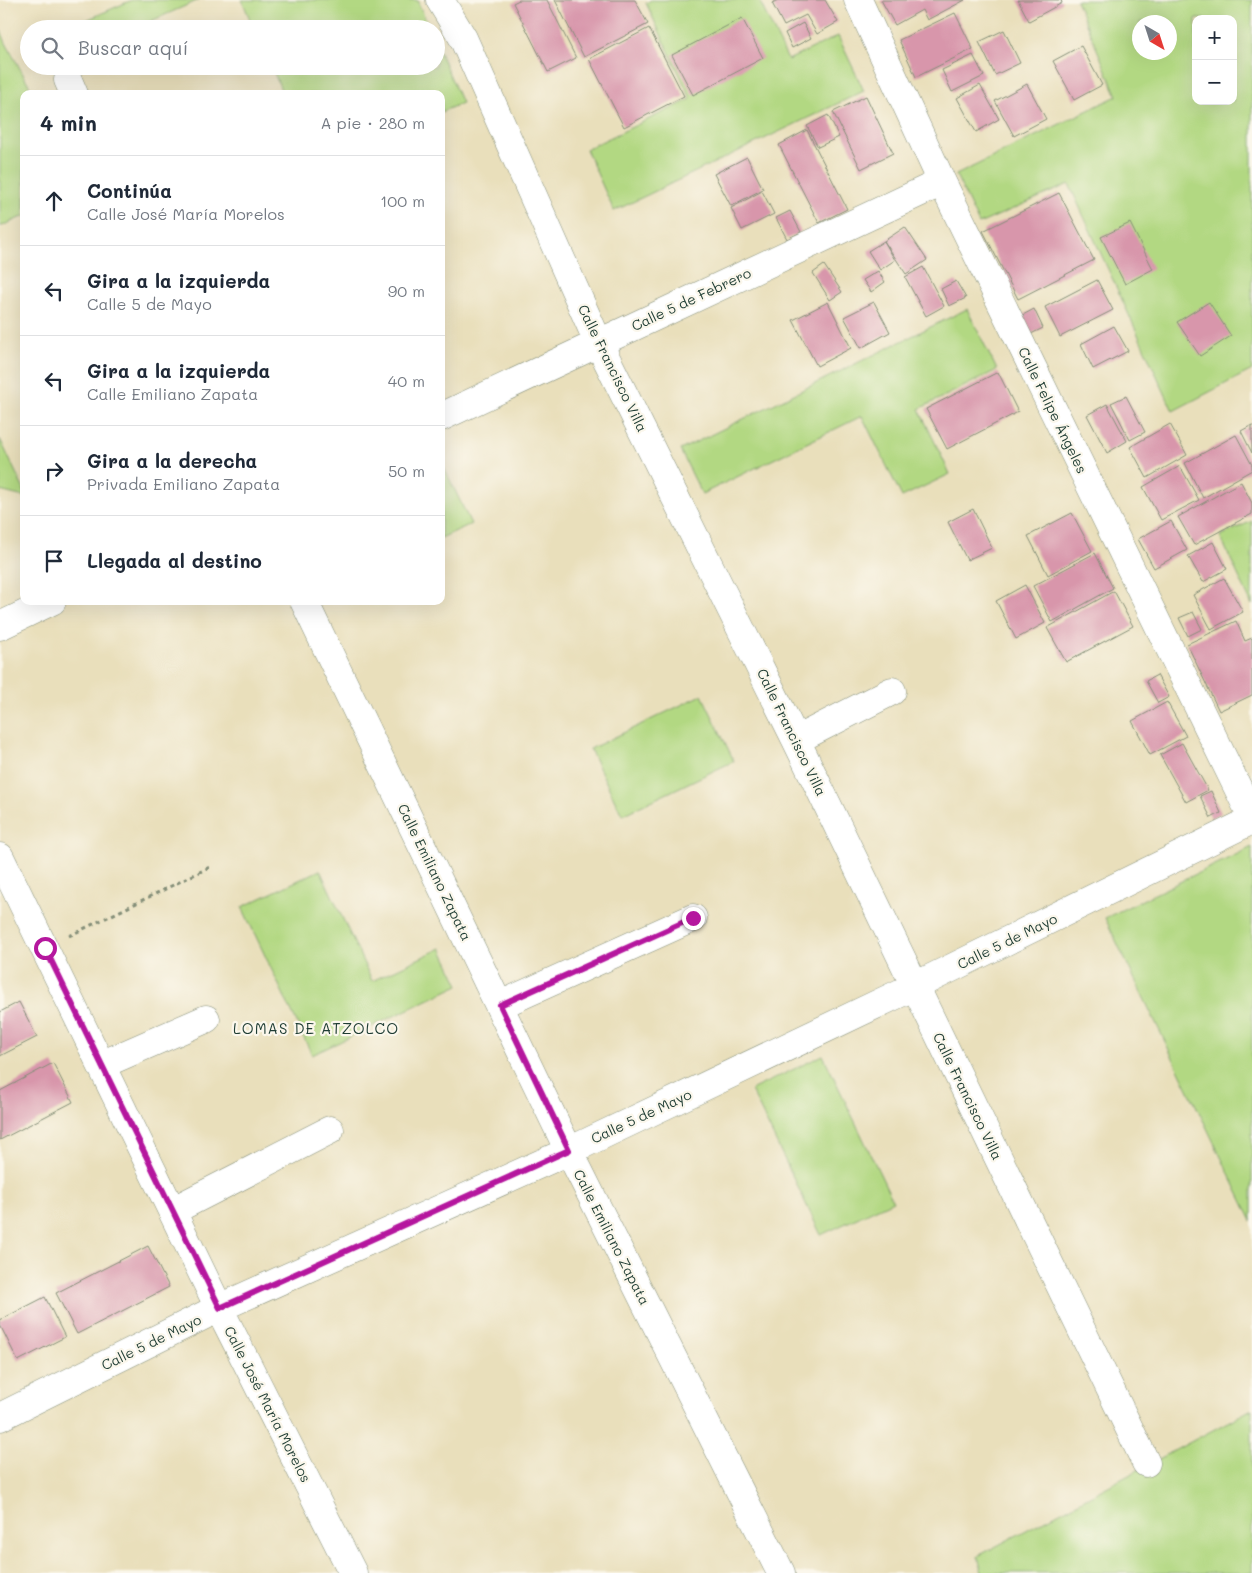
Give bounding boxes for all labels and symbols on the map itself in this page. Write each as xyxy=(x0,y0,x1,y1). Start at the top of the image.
north arrow xyxy=(1132,15,1177,60)
street label: Calle 5 de Febrero xyxy=(628,263,754,335)
street label: Calle Francisco Villa xyxy=(574,301,652,435)
street label: Calle Felipe Ángeles xyxy=(1014,344,1092,476)
street label: Calle Francisco Villa xyxy=(753,665,831,799)
street label: Calle Emiliano Zapata xyxy=(394,801,476,943)
route end xyxy=(682,907,705,930)
street label: Calle 5 de Mayo xyxy=(954,909,1060,973)
route start xyxy=(34,937,57,960)
district label: LOMAS DE ATZOLCO xyxy=(233,1018,399,1038)
street label: Calle Francisco Villa xyxy=(929,1029,1007,1163)
street label: Calle 5 de Mayo xyxy=(588,1084,694,1148)
street label: Calle Emiliano Zapata xyxy=(570,1166,654,1308)
street label: Calle 5 de Mayo xyxy=(98,1310,204,1374)
street label: Calle José María Morelos xyxy=(220,1323,316,1485)

